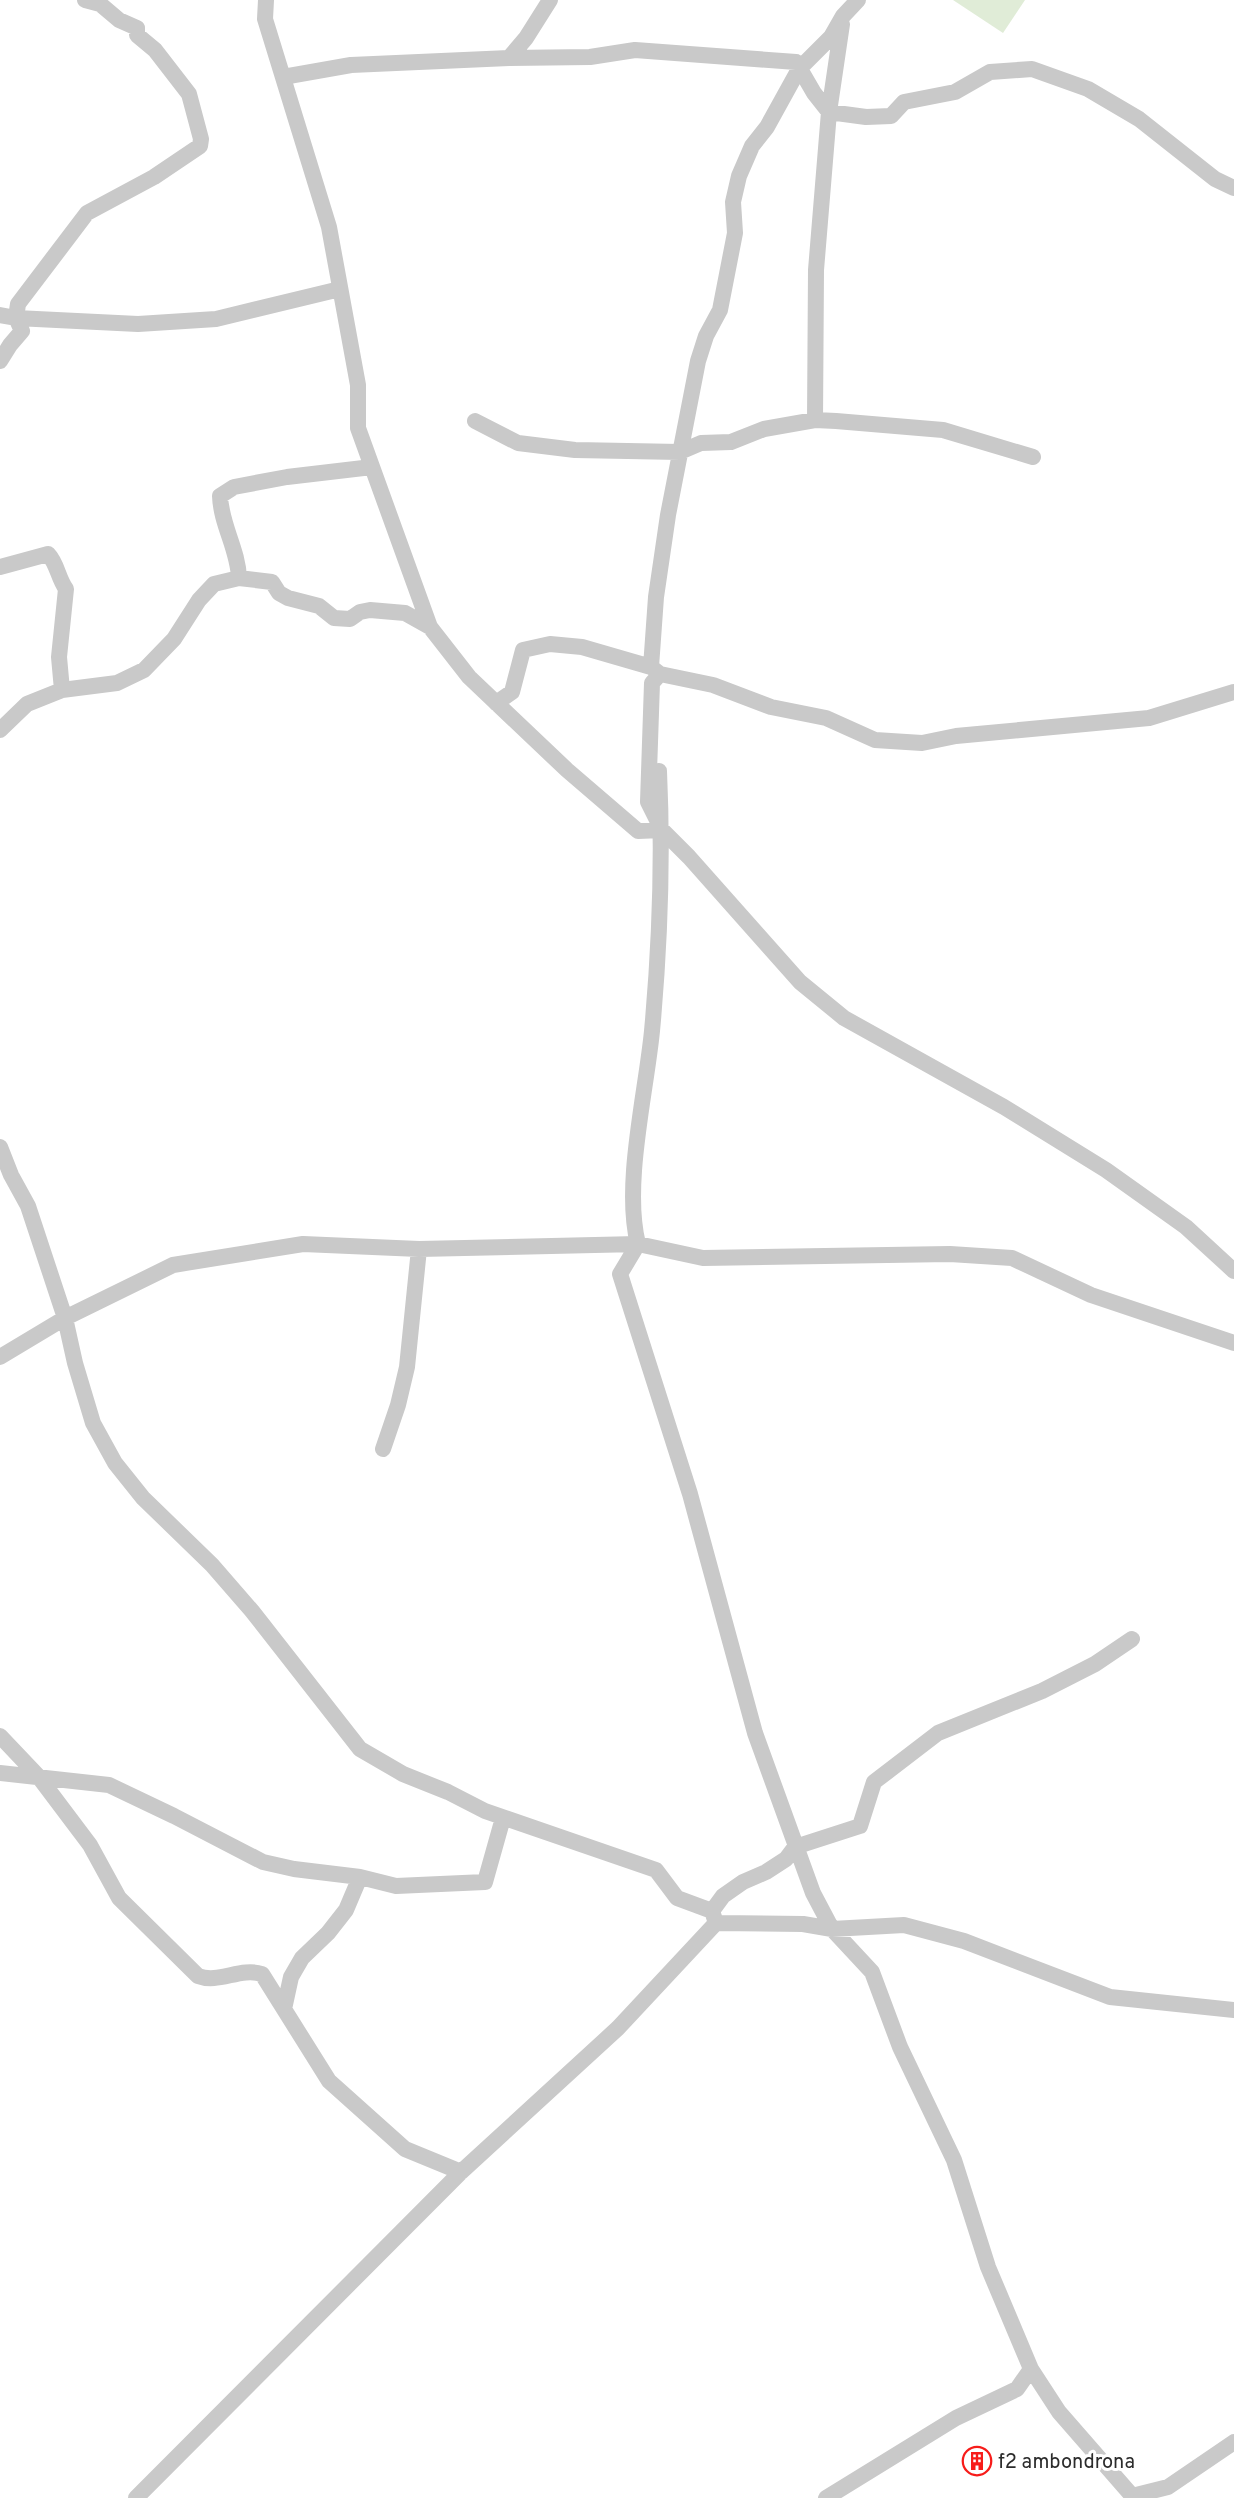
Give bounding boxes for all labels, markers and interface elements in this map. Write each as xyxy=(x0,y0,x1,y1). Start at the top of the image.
building icon: f2 ambondrona xyxy=(961,2445,993,2477)
place label: f2 ambondrona xyxy=(998,2450,1135,2476)

